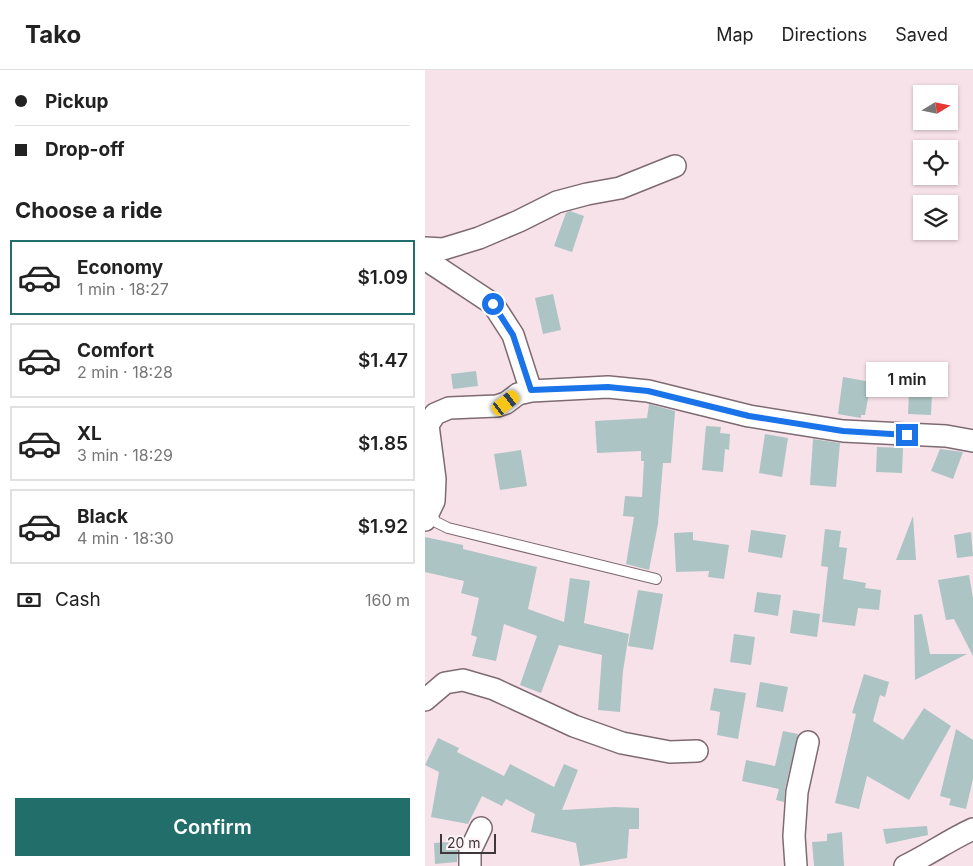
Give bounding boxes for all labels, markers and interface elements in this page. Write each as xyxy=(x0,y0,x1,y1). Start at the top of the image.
text: Tako xyxy=(25,20,81,49)
text: Map xyxy=(716,24,754,45)
text: Directions xyxy=(782,24,867,45)
text: Saved xyxy=(895,24,948,45)
north arrow xyxy=(913,85,957,130)
map controls xyxy=(913,85,958,240)
text: Pickup xyxy=(45,90,108,113)
text: Drop-off xyxy=(45,138,125,161)
button: locate xyxy=(913,140,958,185)
button: layers xyxy=(913,195,958,240)
text: Choose a ride xyxy=(15,197,163,223)
icon: car xyxy=(17,255,62,300)
text: Economy xyxy=(77,256,163,279)
text: $1.09 xyxy=(357,266,408,289)
text: 1 min · 18:27 xyxy=(77,279,169,299)
route start xyxy=(482,293,504,315)
icon: car xyxy=(17,338,62,383)
text: Comfort xyxy=(77,339,154,362)
text: $1.47 xyxy=(358,349,408,372)
text: 2 min · 18:28 xyxy=(77,362,173,382)
callout: 1 min xyxy=(866,362,948,398)
text: 1 min xyxy=(887,369,927,389)
car xyxy=(489,388,522,418)
icon: car xyxy=(17,421,62,466)
text: XL xyxy=(77,422,102,445)
route end xyxy=(896,424,918,446)
text: $1.85 xyxy=(358,432,408,455)
text: 3 min · 18:29 xyxy=(77,445,173,465)
icon: car xyxy=(17,504,62,549)
text: Black xyxy=(77,505,128,528)
text: $1.92 xyxy=(358,515,408,538)
text: 4 min · 18:30 xyxy=(77,528,174,548)
icon: cash xyxy=(15,586,43,614)
text: Cash xyxy=(55,588,101,611)
text: 160 m xyxy=(365,590,410,610)
button: Confirm xyxy=(15,798,410,856)
scale bar xyxy=(440,831,496,854)
text: 20 m xyxy=(447,834,481,851)

